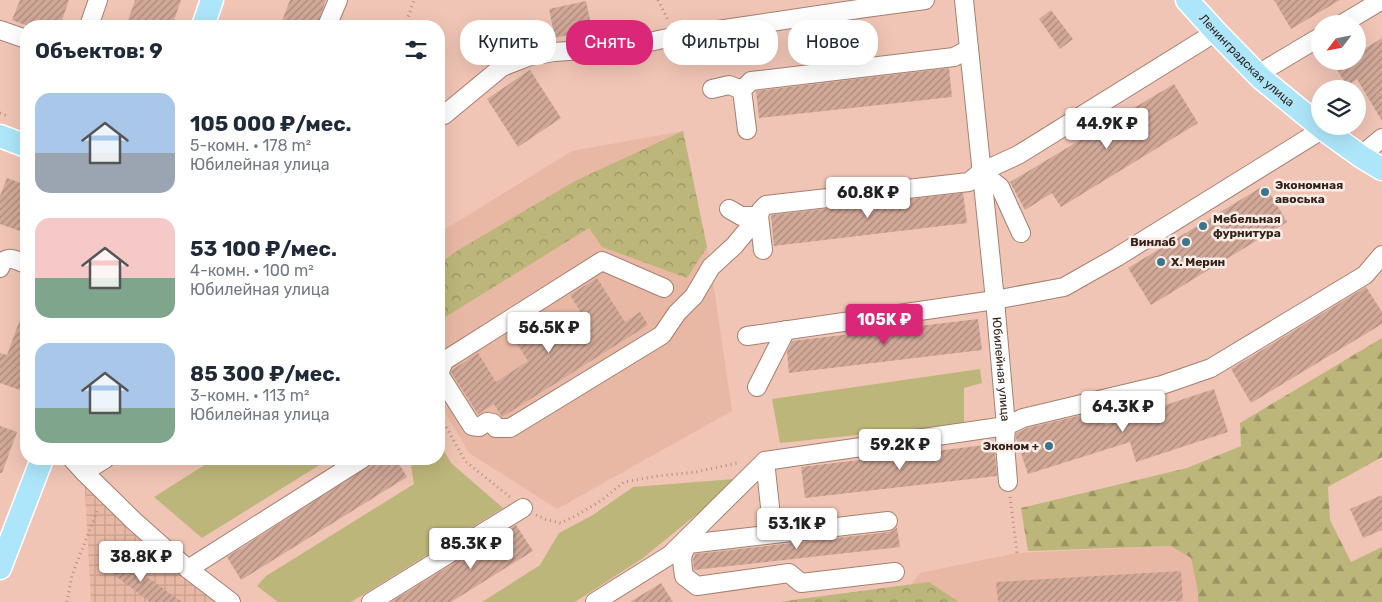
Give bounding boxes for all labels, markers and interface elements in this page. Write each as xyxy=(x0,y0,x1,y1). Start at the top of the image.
street label: Ленинградская улица xyxy=(1196,11,1297,109)
north arrow xyxy=(1311,15,1366,70)
map controls xyxy=(1311,15,1366,135)
chip: Купить xyxy=(460,20,556,65)
chip: Снять xyxy=(566,20,653,65)
chip: Фильтры xyxy=(663,20,778,65)
chip: Новое xyxy=(788,20,878,65)
icon: filters xyxy=(402,36,430,64)
text: Объектов: 9 xyxy=(35,38,163,63)
button: layers xyxy=(1311,80,1366,135)
pin: 44.9K ₽ xyxy=(1061,108,1153,150)
text: 105 000 ₽/мес. xyxy=(190,111,352,136)
icon: home xyxy=(75,113,135,173)
text: 44.9K ₽ xyxy=(1076,114,1138,133)
text: 5-комн. · 178 m² xyxy=(190,136,311,155)
text: Юбилейная улица xyxy=(190,155,329,174)
pin: 60.8K ₽ xyxy=(822,176,914,219)
place label: Экономная авоська xyxy=(1275,178,1343,206)
text: 60.8K ₽ xyxy=(837,183,899,202)
marker: Экономная авоська xyxy=(1259,186,1271,198)
place label: Мебельная фурнитура xyxy=(1213,212,1281,240)
marker: Мебельная фурнитура xyxy=(1197,220,1209,232)
place label: Винлаб xyxy=(1130,235,1176,249)
text: 53 100 ₽/мес. xyxy=(190,236,337,261)
marker: Винлаб xyxy=(1180,236,1192,248)
icon: home xyxy=(75,238,135,298)
place label: Х. Мерин xyxy=(1171,255,1225,269)
marker: Х. Мерин xyxy=(1155,256,1167,268)
text: 4-комн. · 100 m² xyxy=(190,261,314,280)
text: Юбилейная улица xyxy=(190,280,329,299)
pin: 105K ₽ xyxy=(843,304,925,346)
text: 105K ₽ xyxy=(857,310,911,329)
pin: 56.5K ₽ xyxy=(503,312,595,354)
street label: Юбилейная улица xyxy=(990,316,1013,422)
text: 56.5K ₽ xyxy=(518,318,580,337)
text: 85 300 ₽/мес. xyxy=(190,361,341,386)
icon: home xyxy=(75,363,135,423)
text: 3-комн. · 113 m² xyxy=(190,386,309,405)
pin: 64.3K ₽ xyxy=(1077,390,1169,433)
text: 64.3K ₽ xyxy=(1092,397,1154,416)
text: Юбилейная улица xyxy=(190,405,329,424)
pin: 59.2K ₽ xyxy=(854,428,946,471)
text: 59.2K ₽ xyxy=(870,435,930,454)
place label: Эконом + xyxy=(983,439,1039,453)
marker: Эконом + xyxy=(1043,440,1055,452)
pin: 53.1K ₽ xyxy=(751,508,843,550)
text: 53.1K ₽ xyxy=(768,514,826,533)
pin: 85.3K ₽ xyxy=(425,528,517,570)
text: 85.3K ₽ xyxy=(440,534,502,553)
pin: 38.8K ₽ xyxy=(95,540,187,583)
text: 38.8K ₽ xyxy=(110,547,172,566)

